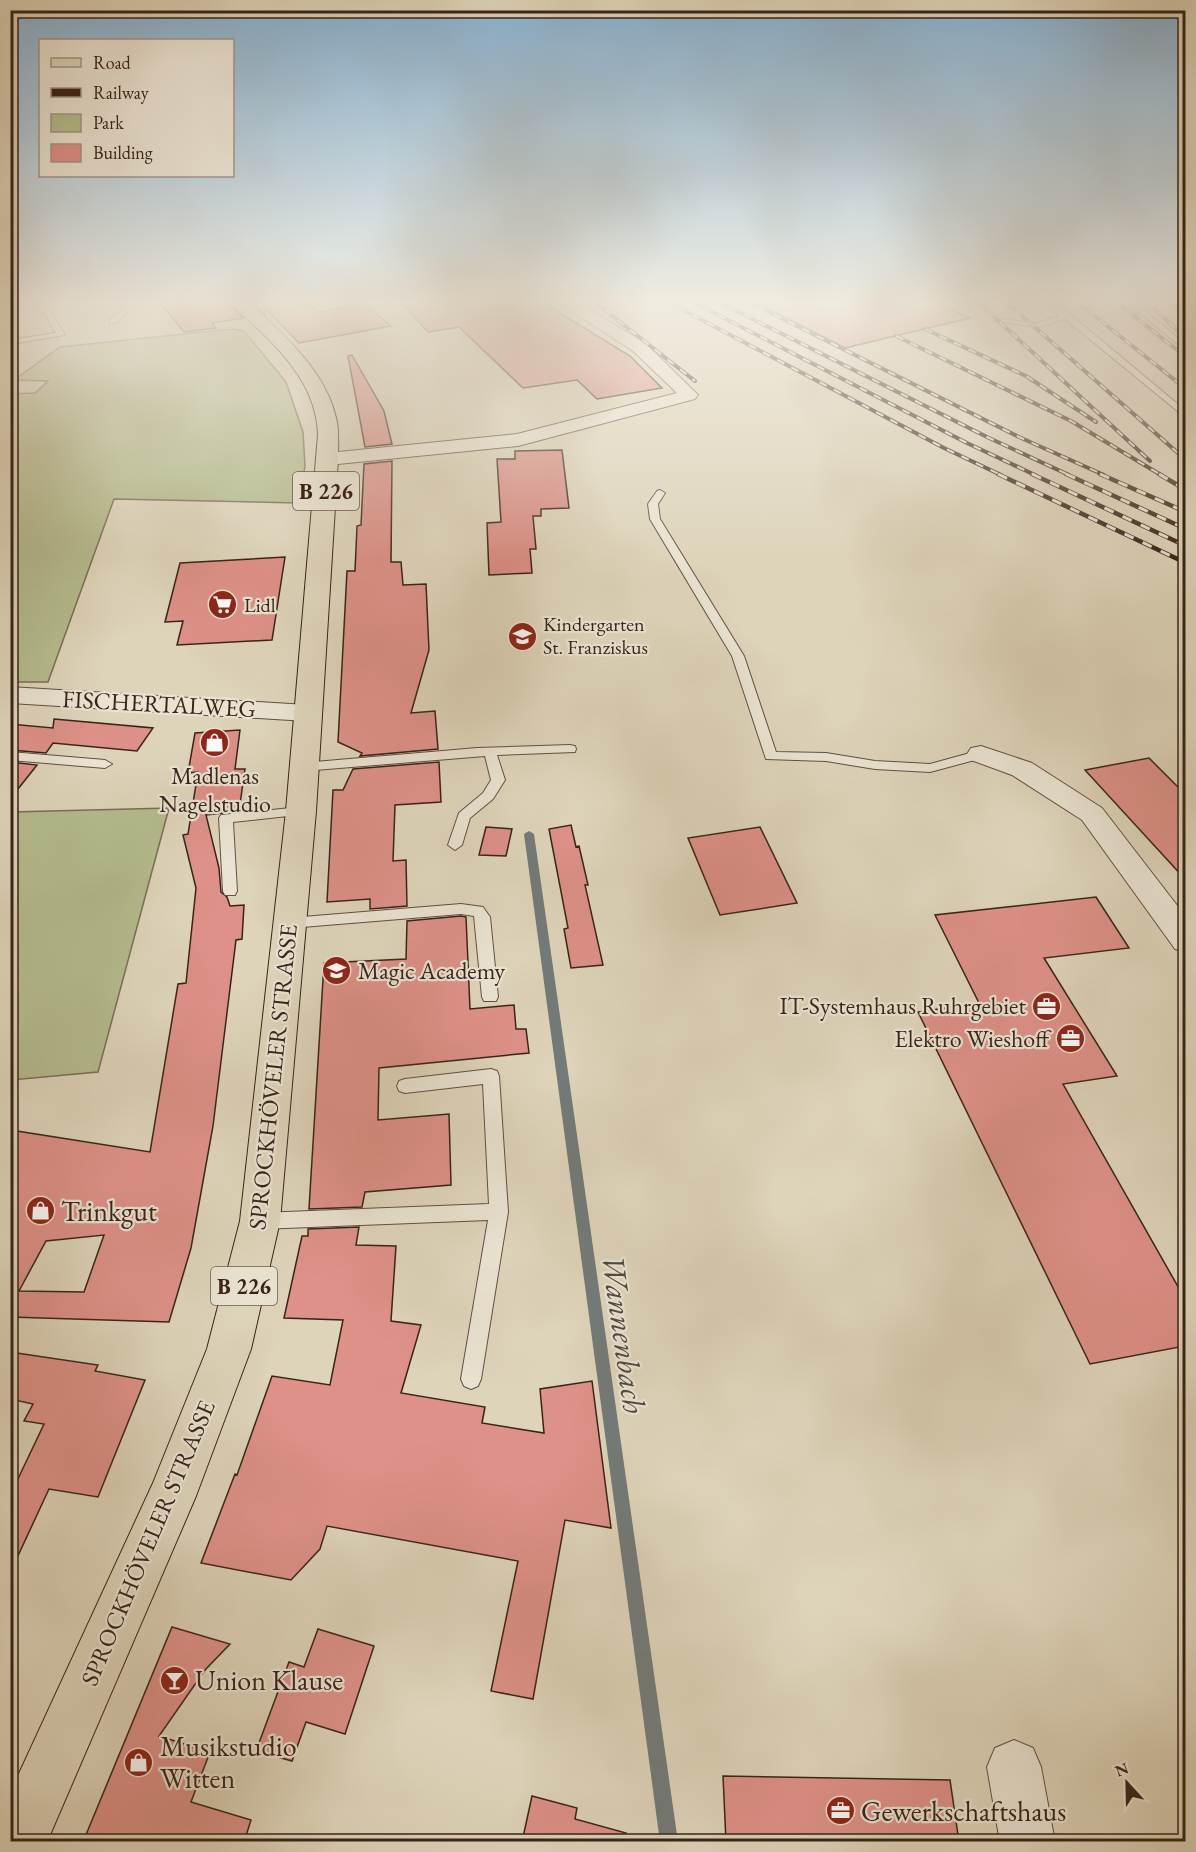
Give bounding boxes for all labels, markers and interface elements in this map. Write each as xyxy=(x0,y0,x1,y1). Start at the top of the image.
legend xyxy=(39,39,234,177)
text: Road xyxy=(93,51,132,74)
text: Railway xyxy=(93,81,149,104)
text: Park xyxy=(93,111,124,134)
text: Building xyxy=(93,141,153,164)
road number: B 226 xyxy=(293,472,359,510)
supermarket icon: Lidl xyxy=(207,589,239,621)
place label: Lidl xyxy=(244,592,276,618)
place label: Kindergarten St. Franziskus xyxy=(543,611,648,660)
school or university icon: Kindergarten St. Franziskus xyxy=(506,620,538,652)
street label: FISCHERTALWEG xyxy=(61,683,257,724)
shop icon: Madlenas Nagelstudio xyxy=(199,727,231,759)
place label: Madlenas Nagelstudio xyxy=(159,760,271,819)
street label: SPROCKHÖVELER STRASSE xyxy=(241,923,304,1231)
school or university icon: Magic Academy xyxy=(321,955,353,987)
place label: Magic Academy xyxy=(358,955,505,986)
place label: IT-Systemhaus Ruhrgebiet xyxy=(779,990,1026,1021)
office icon: IT-Systemhaus Ruhrgebiet xyxy=(1031,990,1063,1022)
place label: Elektro Wieshoff xyxy=(894,1023,1052,1054)
office icon: Elektro Wieshoff xyxy=(1054,1023,1086,1055)
place label: Trinkgut xyxy=(61,1193,157,1229)
shop icon: Trinkgut xyxy=(24,1195,56,1227)
water label: Wannenbach xyxy=(592,1252,656,1417)
road number: B 226 xyxy=(211,1267,277,1305)
street label: SPROCKHÖVELER STRASSE xyxy=(73,1395,222,1690)
place label: Union Klause xyxy=(195,1662,343,1698)
bar icon: Union Klause xyxy=(158,1664,190,1696)
place label: Musikstudio Witten xyxy=(160,1728,297,1796)
shop icon: Musikstudio Witten xyxy=(123,1746,155,1778)
north arrow xyxy=(1097,1753,1157,1813)
text: N xyxy=(1112,1757,1132,1782)
place label: Gewerkschaftshaus xyxy=(861,1793,1066,1829)
office icon: Gewerkschaftshaus xyxy=(824,1795,856,1827)

